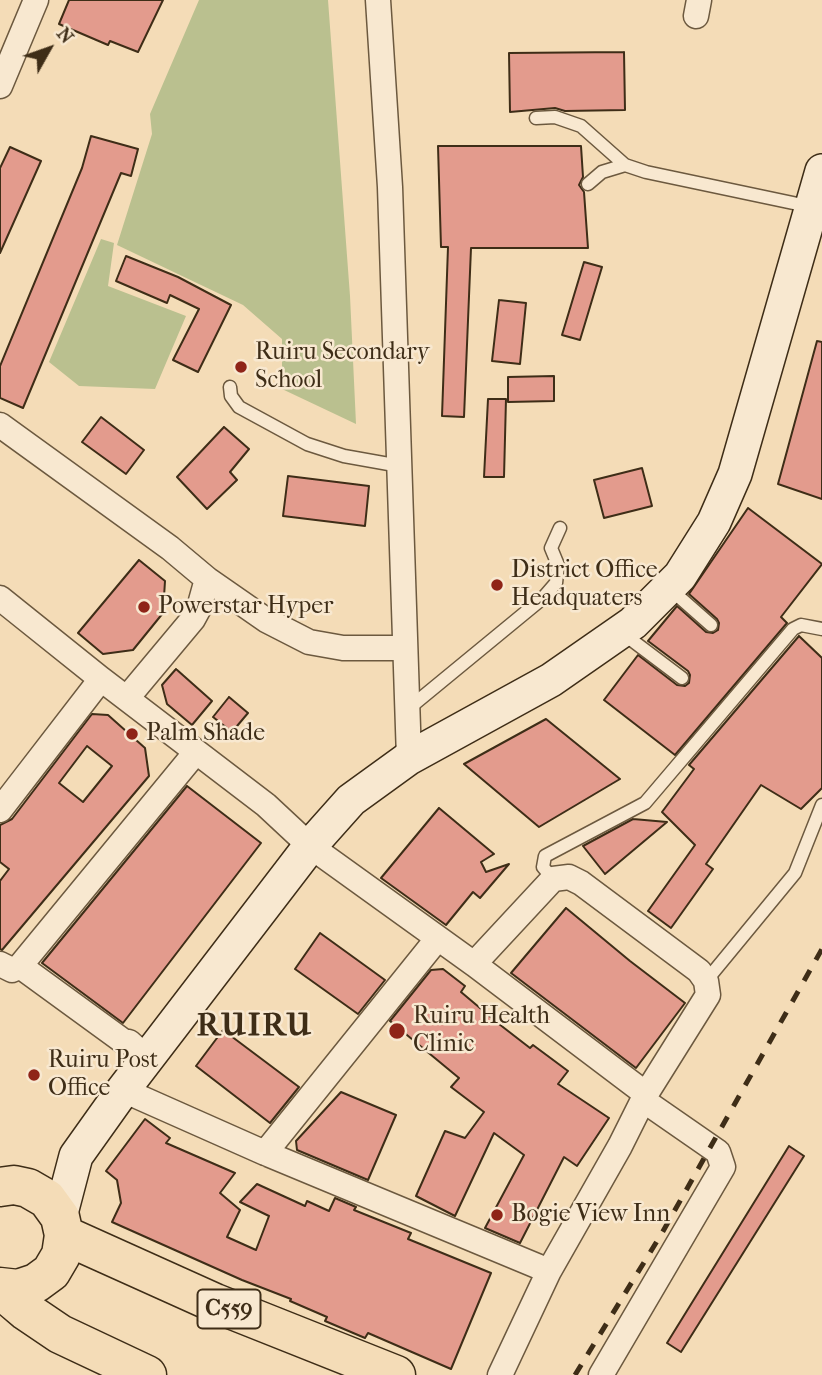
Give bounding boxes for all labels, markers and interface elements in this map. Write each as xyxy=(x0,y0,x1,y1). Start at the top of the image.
north arrow xyxy=(14,14,84,84)
text: N xyxy=(52,23,78,48)
place label: Ruiru Secondary School xyxy=(255,339,430,395)
marker: Ruiru Secondary School xyxy=(233,359,249,375)
place label: District Office Headquaters xyxy=(511,557,658,613)
marker: District Office Headquaters xyxy=(489,577,505,593)
place label: Powerstar Hyper xyxy=(158,593,333,621)
marker: Powerstar Hyper xyxy=(136,599,152,615)
place label: Palm Shade xyxy=(146,720,265,748)
marker: Palm Shade xyxy=(124,726,140,742)
place label: Ruiru Health Clinic xyxy=(413,1003,550,1059)
district label: RUIRU xyxy=(197,1008,313,1046)
marker: Ruiru Health Clinic xyxy=(387,1021,407,1041)
place label: Ruiru Post Office xyxy=(48,1047,158,1103)
marker: Ruiru Post Office xyxy=(26,1067,42,1083)
place label: Bogie View Inn xyxy=(511,1201,670,1229)
marker: Bogie View Inn xyxy=(489,1207,505,1223)
road number: C559 xyxy=(198,1290,260,1328)

